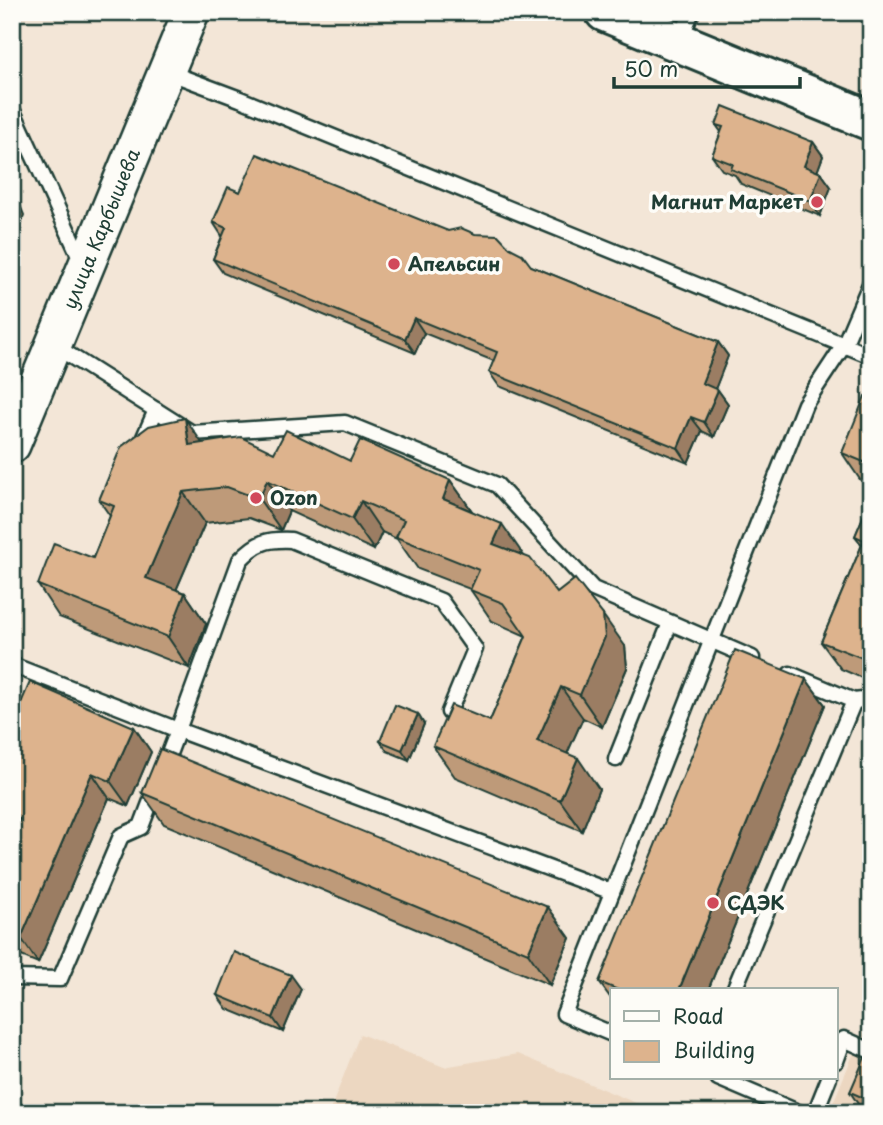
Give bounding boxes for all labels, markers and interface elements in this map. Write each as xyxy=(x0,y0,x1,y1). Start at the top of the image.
scale bar xyxy=(614,46,799,90)
text: 50 m xyxy=(624,52,678,84)
street label: улица Карбышева xyxy=(55,144,146,313)
place label: Магнит Маркет xyxy=(651,187,804,215)
marker: Магнит Маркет xyxy=(809,194,825,210)
place label: Апельсин xyxy=(408,249,500,277)
marker: Апельсин xyxy=(386,256,402,272)
place label: Ozon xyxy=(270,483,318,511)
marker: Ozon xyxy=(248,490,264,506)
place label: СДЭК xyxy=(727,888,784,916)
marker: СДЭК xyxy=(705,895,721,911)
legend xyxy=(610,988,838,1080)
text: Road xyxy=(673,999,724,1031)
text: Building xyxy=(673,1033,755,1065)

